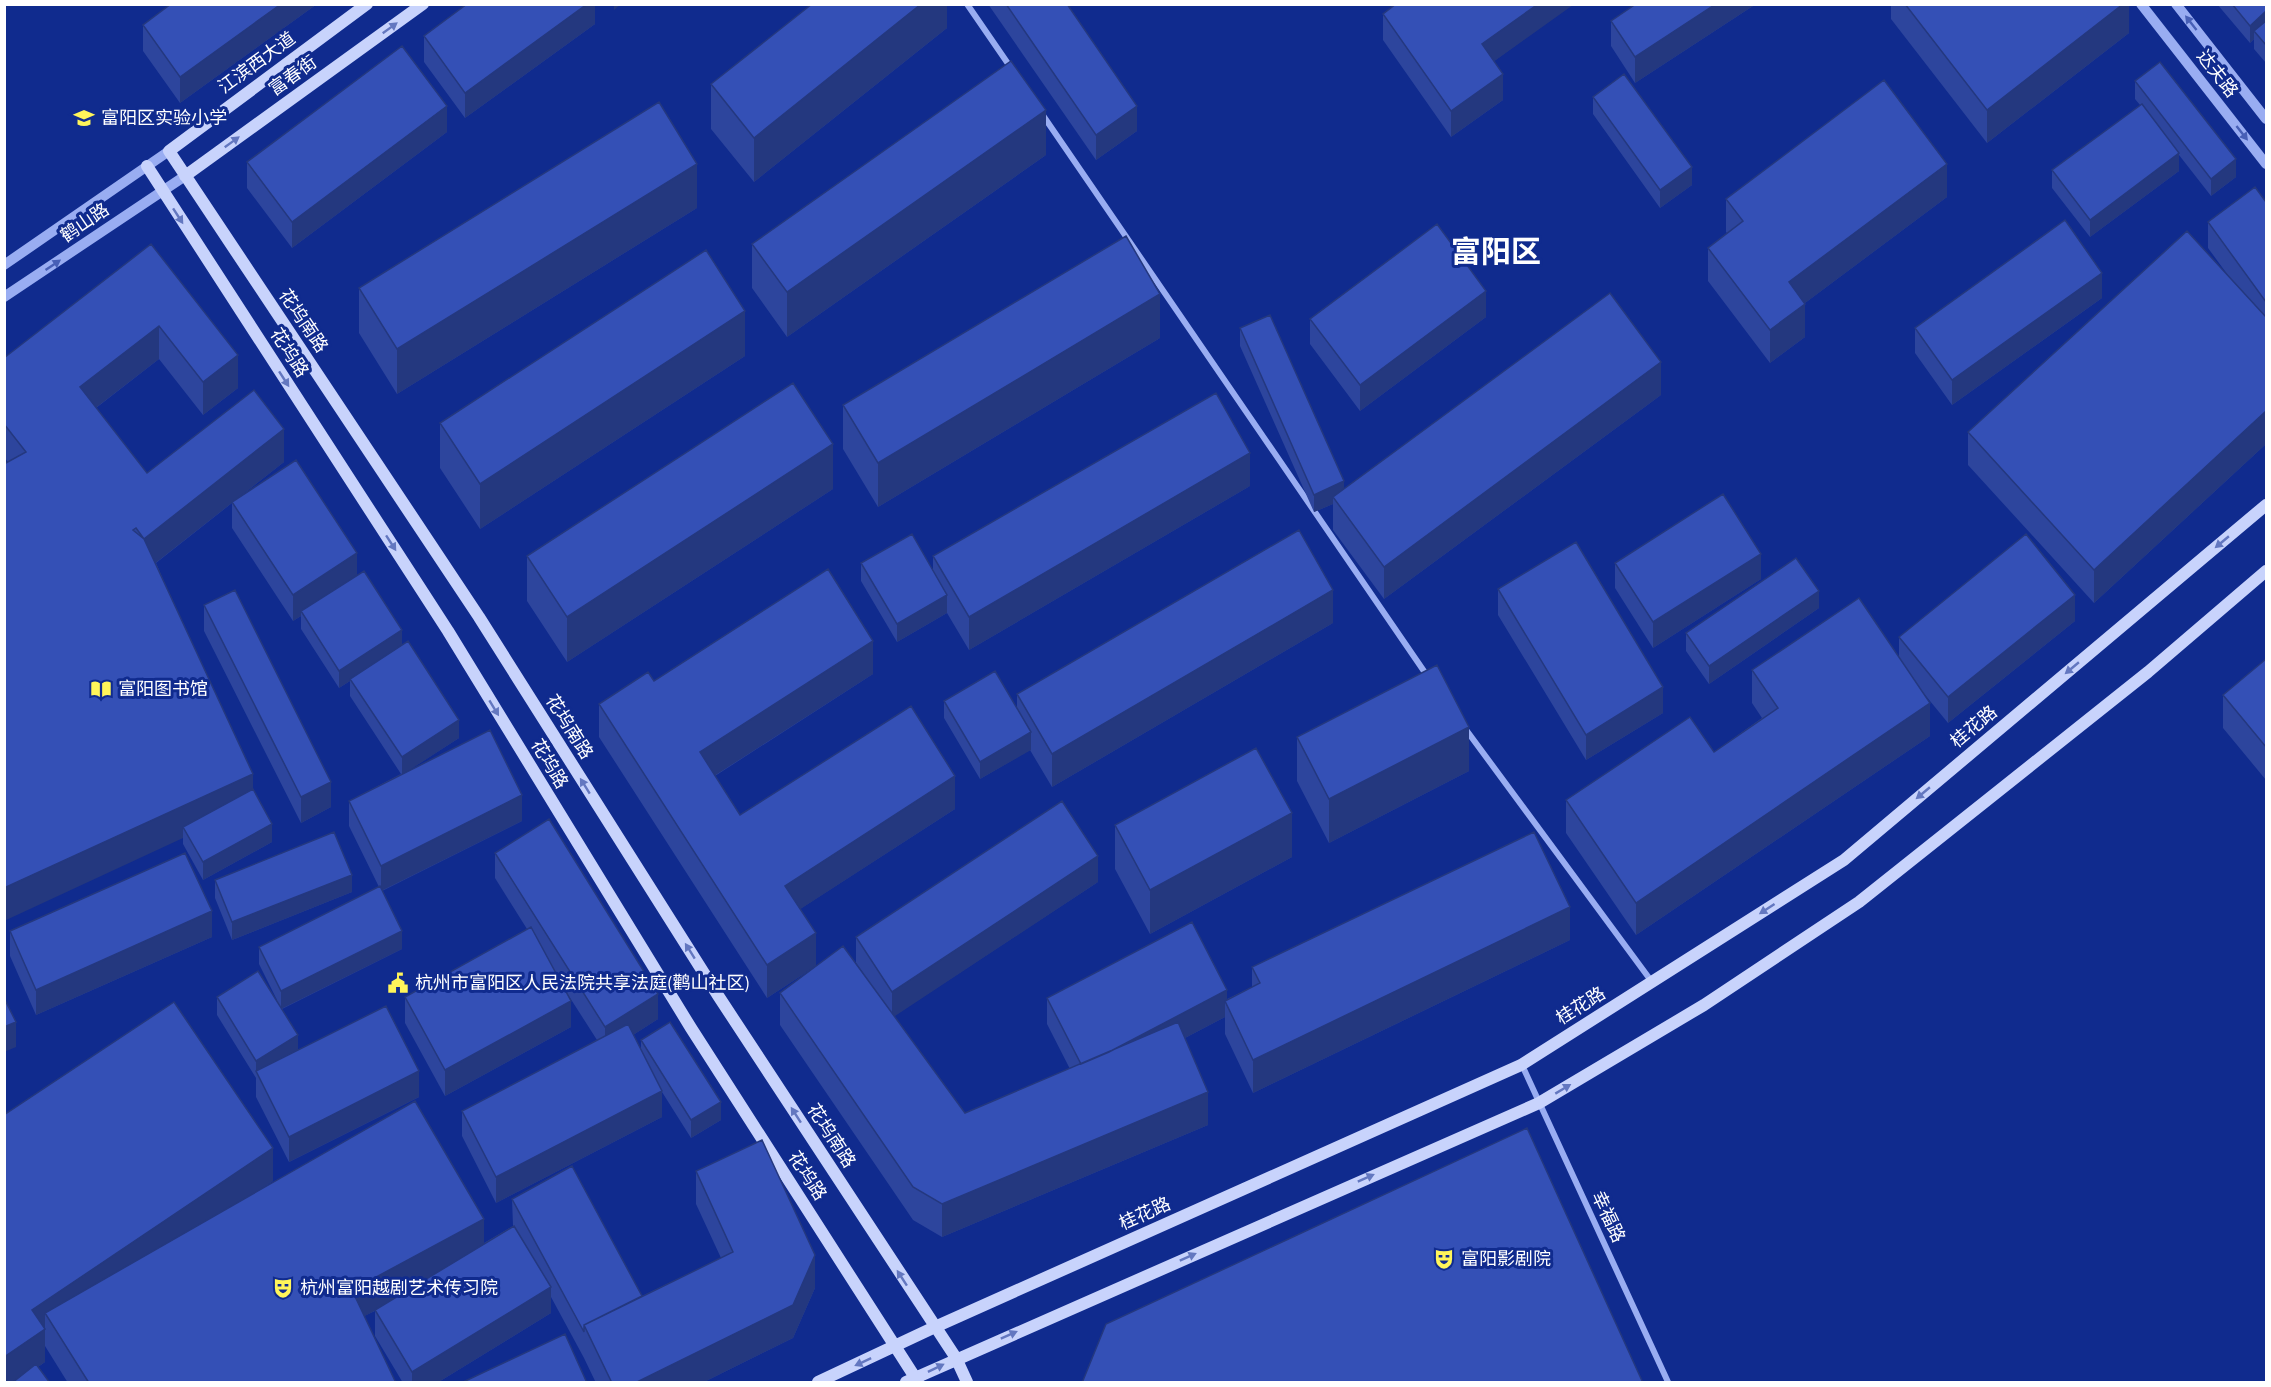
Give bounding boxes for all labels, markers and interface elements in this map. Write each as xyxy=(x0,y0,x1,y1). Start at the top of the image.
one-way arrow xyxy=(2186,16,2198,31)
one-way arrow xyxy=(382,22,398,34)
street label: 江滨西大道 xyxy=(213,26,301,100)
street label: 达夫路 xyxy=(2191,45,2243,103)
street label: 富春街 xyxy=(264,50,322,102)
school or university icon: 富阳区实验小学 xyxy=(72,106,96,130)
place label: 富阳区实验小学 xyxy=(101,106,227,131)
one-way arrow xyxy=(2236,125,2249,141)
one-way arrow xyxy=(223,136,239,148)
street label: 鹤山路 xyxy=(56,198,114,248)
one-way arrow xyxy=(172,207,184,223)
district label: 富阳区 xyxy=(1451,231,1541,274)
one-way arrow xyxy=(45,259,61,270)
street label: 花坞南路 xyxy=(273,284,333,358)
street label: 花坞路 xyxy=(264,324,314,382)
one-way arrow xyxy=(279,371,290,387)
one-way arrow xyxy=(385,534,396,551)
one-way arrow xyxy=(2214,536,2230,549)
one-way arrow xyxy=(2064,661,2080,674)
library icon: 富阳图书馆 xyxy=(89,677,113,701)
place label: 富阳图书馆 xyxy=(118,677,208,702)
street label: 花坞南路 xyxy=(539,690,599,764)
one-way arrow xyxy=(489,700,499,717)
street label: 桂花路 xyxy=(1945,700,2003,754)
street label: 花坞路 xyxy=(524,734,574,794)
one-way arrow xyxy=(580,778,591,794)
one-way arrow xyxy=(1916,786,1931,799)
one-way arrow xyxy=(1759,904,1775,915)
one-way arrow xyxy=(684,943,695,959)
public building icon: 杭州市富阳区人民法院共享法庭(鹳山社区) xyxy=(386,971,410,995)
place label: 杭州市富阳区人民法院共享法庭(鹳山社区) xyxy=(415,971,750,996)
street label: 桂花路 xyxy=(1551,981,1611,1031)
one-way arrow xyxy=(1555,1084,1572,1094)
street label: 花坞南路 xyxy=(801,1099,861,1173)
one-way arrow xyxy=(790,1106,801,1123)
street label: 花坞路 xyxy=(782,1147,832,1205)
one-way arrow xyxy=(1358,1174,1375,1183)
street label: 幸福路 xyxy=(1585,1187,1631,1247)
street label: 桂花路 xyxy=(1115,1192,1175,1236)
theatre icon: 富阳影剧院 xyxy=(1432,1247,1456,1271)
place label: 富阳影剧院 xyxy=(1461,1247,1551,1272)
one-way arrow xyxy=(1179,1252,1196,1261)
one-way arrow xyxy=(897,1270,908,1286)
theatre icon: 杭州富阳越剧艺术传习院 xyxy=(271,1276,295,1300)
place label: 杭州富阳越剧艺术传习院 xyxy=(300,1276,498,1301)
one-way arrow xyxy=(1001,1330,1018,1339)
one-way arrow xyxy=(855,1357,872,1366)
one-way arrow xyxy=(927,1363,944,1373)

